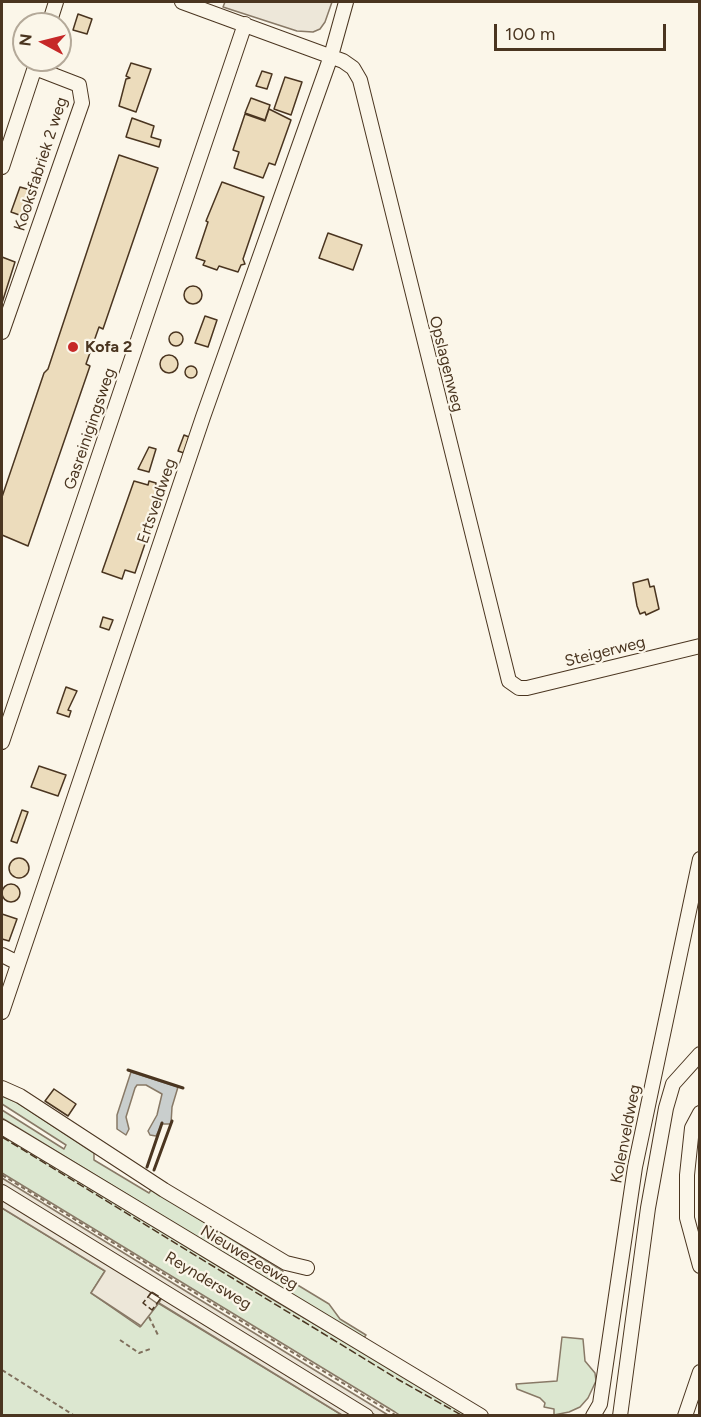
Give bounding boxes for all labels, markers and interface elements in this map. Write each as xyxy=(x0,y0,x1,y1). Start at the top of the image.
north arrow xyxy=(12,12,72,72)
scale bar xyxy=(497,12,670,50)
text: 100 m xyxy=(505,23,555,45)
text: N xyxy=(15,33,36,47)
street label: Kooksfabriek 2 weg xyxy=(10,95,72,233)
street label: Opslagenweg xyxy=(425,314,467,414)
place label: Kofa 2 xyxy=(85,337,132,357)
marker: Kofa 2 xyxy=(66,340,80,354)
street label: Gasreinigingsweg xyxy=(60,366,120,492)
street label: Ertsveldweg xyxy=(133,456,181,546)
street label: Steigerweg xyxy=(563,633,647,671)
street label: Kolenveldweg xyxy=(607,1083,645,1185)
street label: Nieuwezeeweg xyxy=(197,1221,301,1295)
street label: Reyndersweg xyxy=(161,1248,255,1314)

